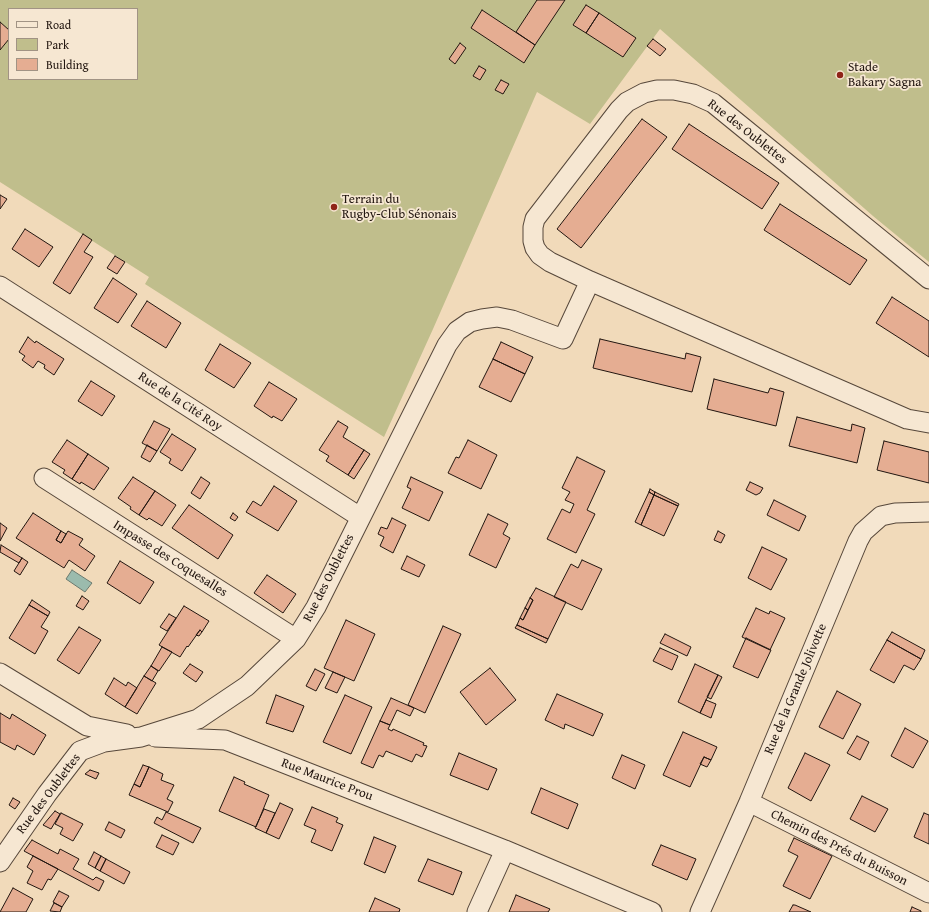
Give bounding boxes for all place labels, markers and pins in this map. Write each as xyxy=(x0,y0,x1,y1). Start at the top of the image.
place label: Stade Bakary Sagna xyxy=(848,60,921,91)
marker: Stade Bakary Sagna xyxy=(835,70,845,80)
place label: Terrain du Rugby-Club Sénonais xyxy=(342,192,457,223)
marker: Terrain du Rugby-Club Sénonais xyxy=(329,202,339,212)

